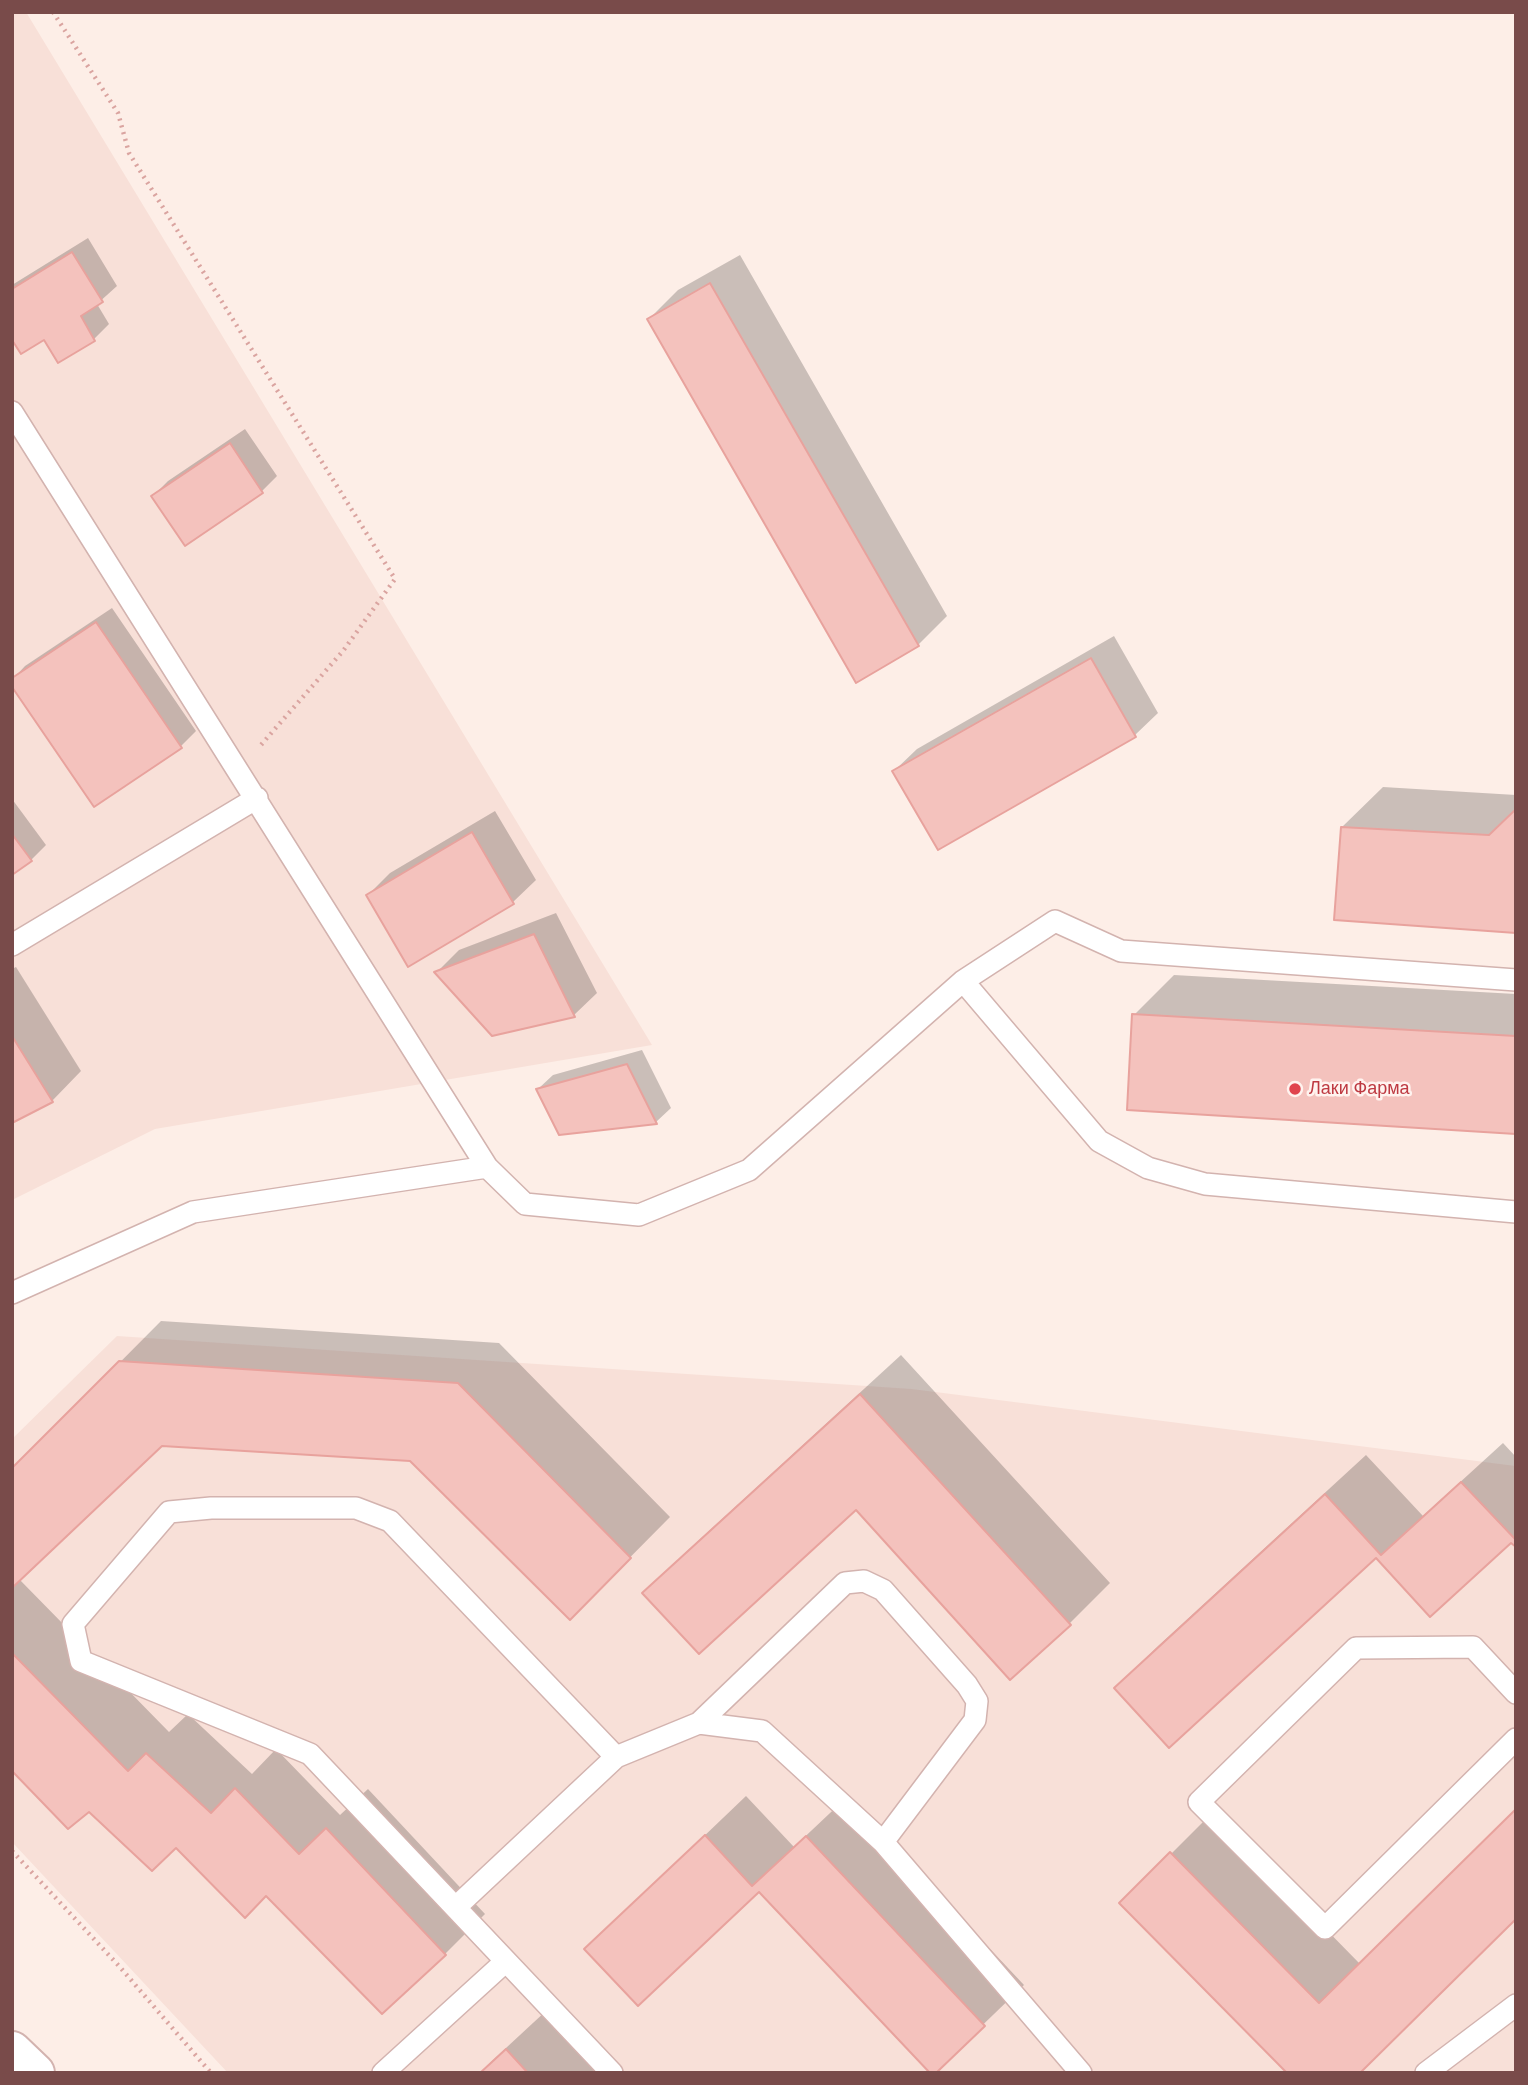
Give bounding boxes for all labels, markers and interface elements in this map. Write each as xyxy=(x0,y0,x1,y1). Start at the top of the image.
place label: Лаки Фарма xyxy=(1309,1078,1410,1100)
marker: Лаки Фарма xyxy=(1287,1081,1303,1097)

